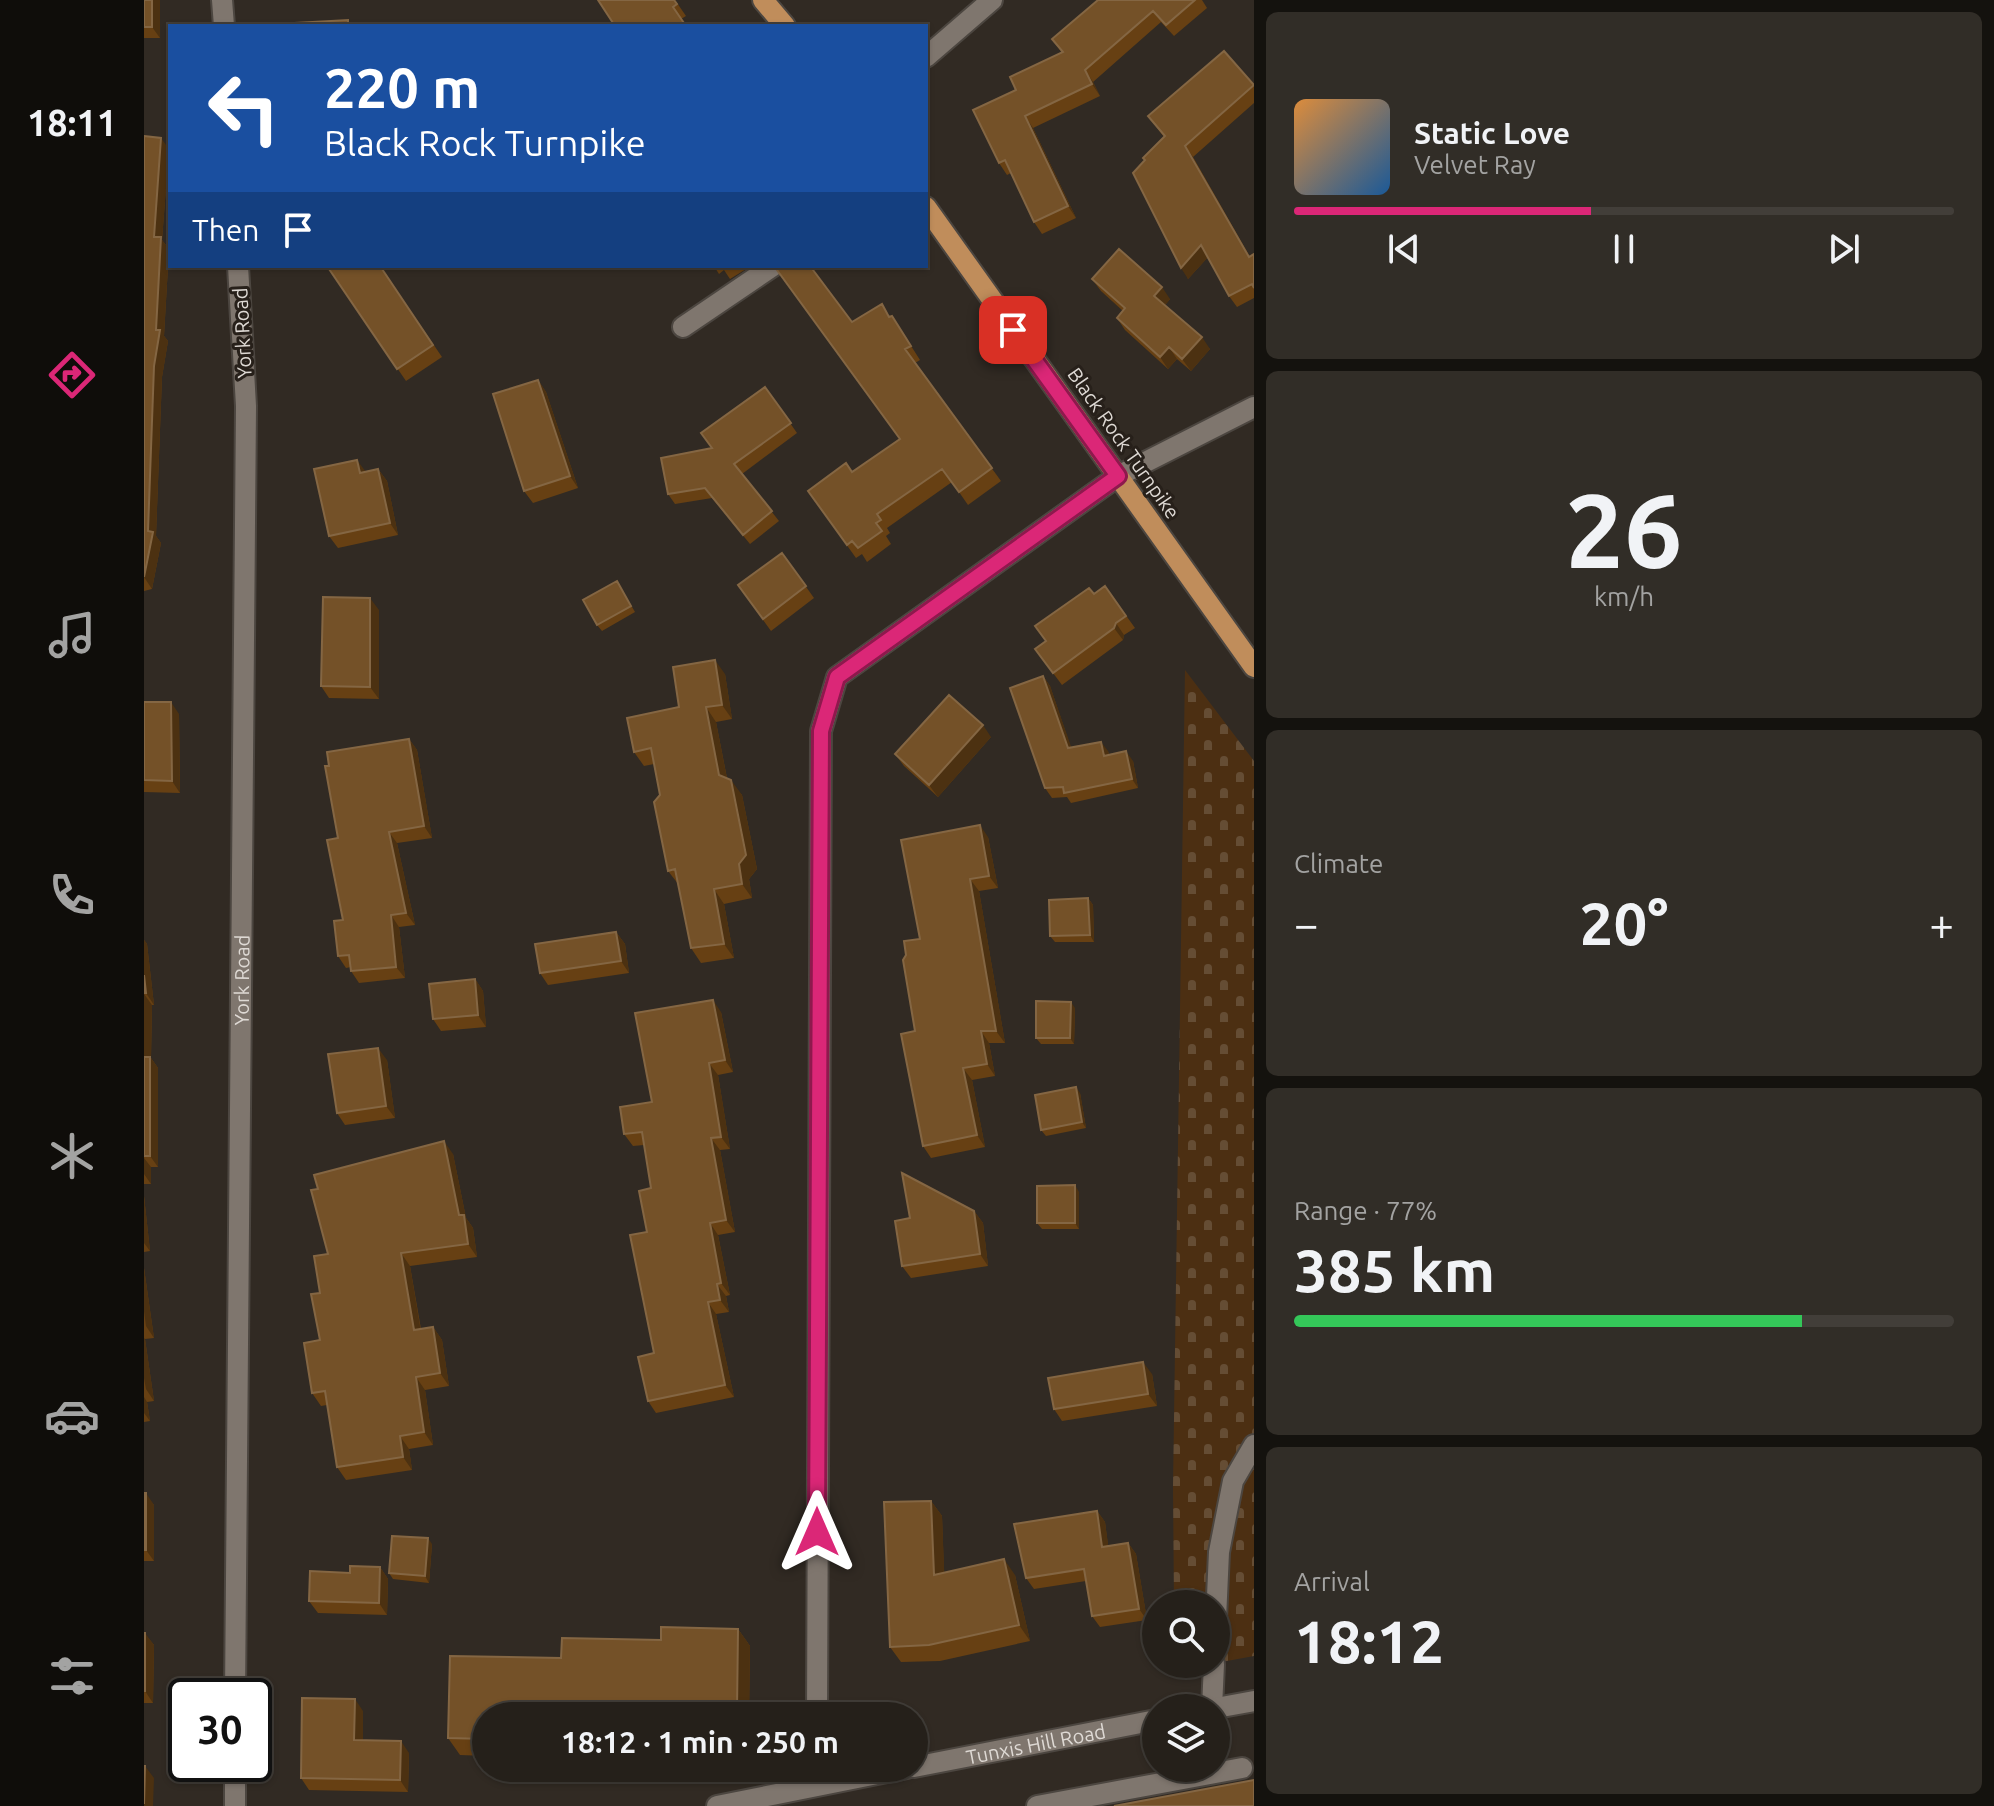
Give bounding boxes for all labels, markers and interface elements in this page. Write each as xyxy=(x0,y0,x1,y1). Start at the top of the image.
icon: left xyxy=(192,56,296,160)
text: 220 m xyxy=(324,56,480,119)
text: 18:11 xyxy=(27,102,117,143)
text: Static Love xyxy=(1414,116,1570,150)
text: Black Rock Turnpike xyxy=(324,122,646,163)
text: Velvet Ray xyxy=(1414,150,1536,179)
icon: arrive xyxy=(276,208,320,252)
text: Then xyxy=(192,213,260,247)
icon: previous xyxy=(1382,227,1426,271)
icon: pause xyxy=(1602,227,1646,271)
icon: next xyxy=(1822,227,1866,271)
street label: York Road xyxy=(228,287,256,379)
pin xyxy=(979,296,1047,364)
icon: arrive xyxy=(991,308,1035,352)
icon: directions xyxy=(44,347,100,403)
street label: Black Rock Turnpike xyxy=(1063,363,1185,523)
text: 26 xyxy=(1565,471,1683,588)
text: km/h xyxy=(1594,582,1654,611)
icon: music xyxy=(44,607,100,663)
text: Climate xyxy=(1294,849,1383,878)
icon: phone xyxy=(44,867,100,923)
text: 20° xyxy=(1580,889,1668,956)
text: − xyxy=(1294,899,1319,948)
text: + xyxy=(1929,899,1954,948)
street label: York Road xyxy=(229,935,253,1026)
icon: climate xyxy=(44,1128,100,1184)
text: Range · 77% xyxy=(1294,1196,1437,1225)
text: 385 km xyxy=(1294,1236,1495,1303)
icon: car xyxy=(44,1388,100,1444)
position arrow xyxy=(775,1490,859,1574)
text: Arrival xyxy=(1294,1567,1370,1596)
map controls xyxy=(1142,1590,1230,1782)
button: search xyxy=(1142,1590,1230,1678)
text: 18:12 xyxy=(1294,1607,1444,1674)
icon: filters xyxy=(44,1648,100,1704)
speed limit sign: 30 xyxy=(168,1678,272,1782)
button: layers xyxy=(1142,1694,1230,1782)
street label: Tunxis Hill Road xyxy=(964,1719,1107,1768)
text: 18:12 · 1 min · 250 m xyxy=(561,1725,839,1759)

